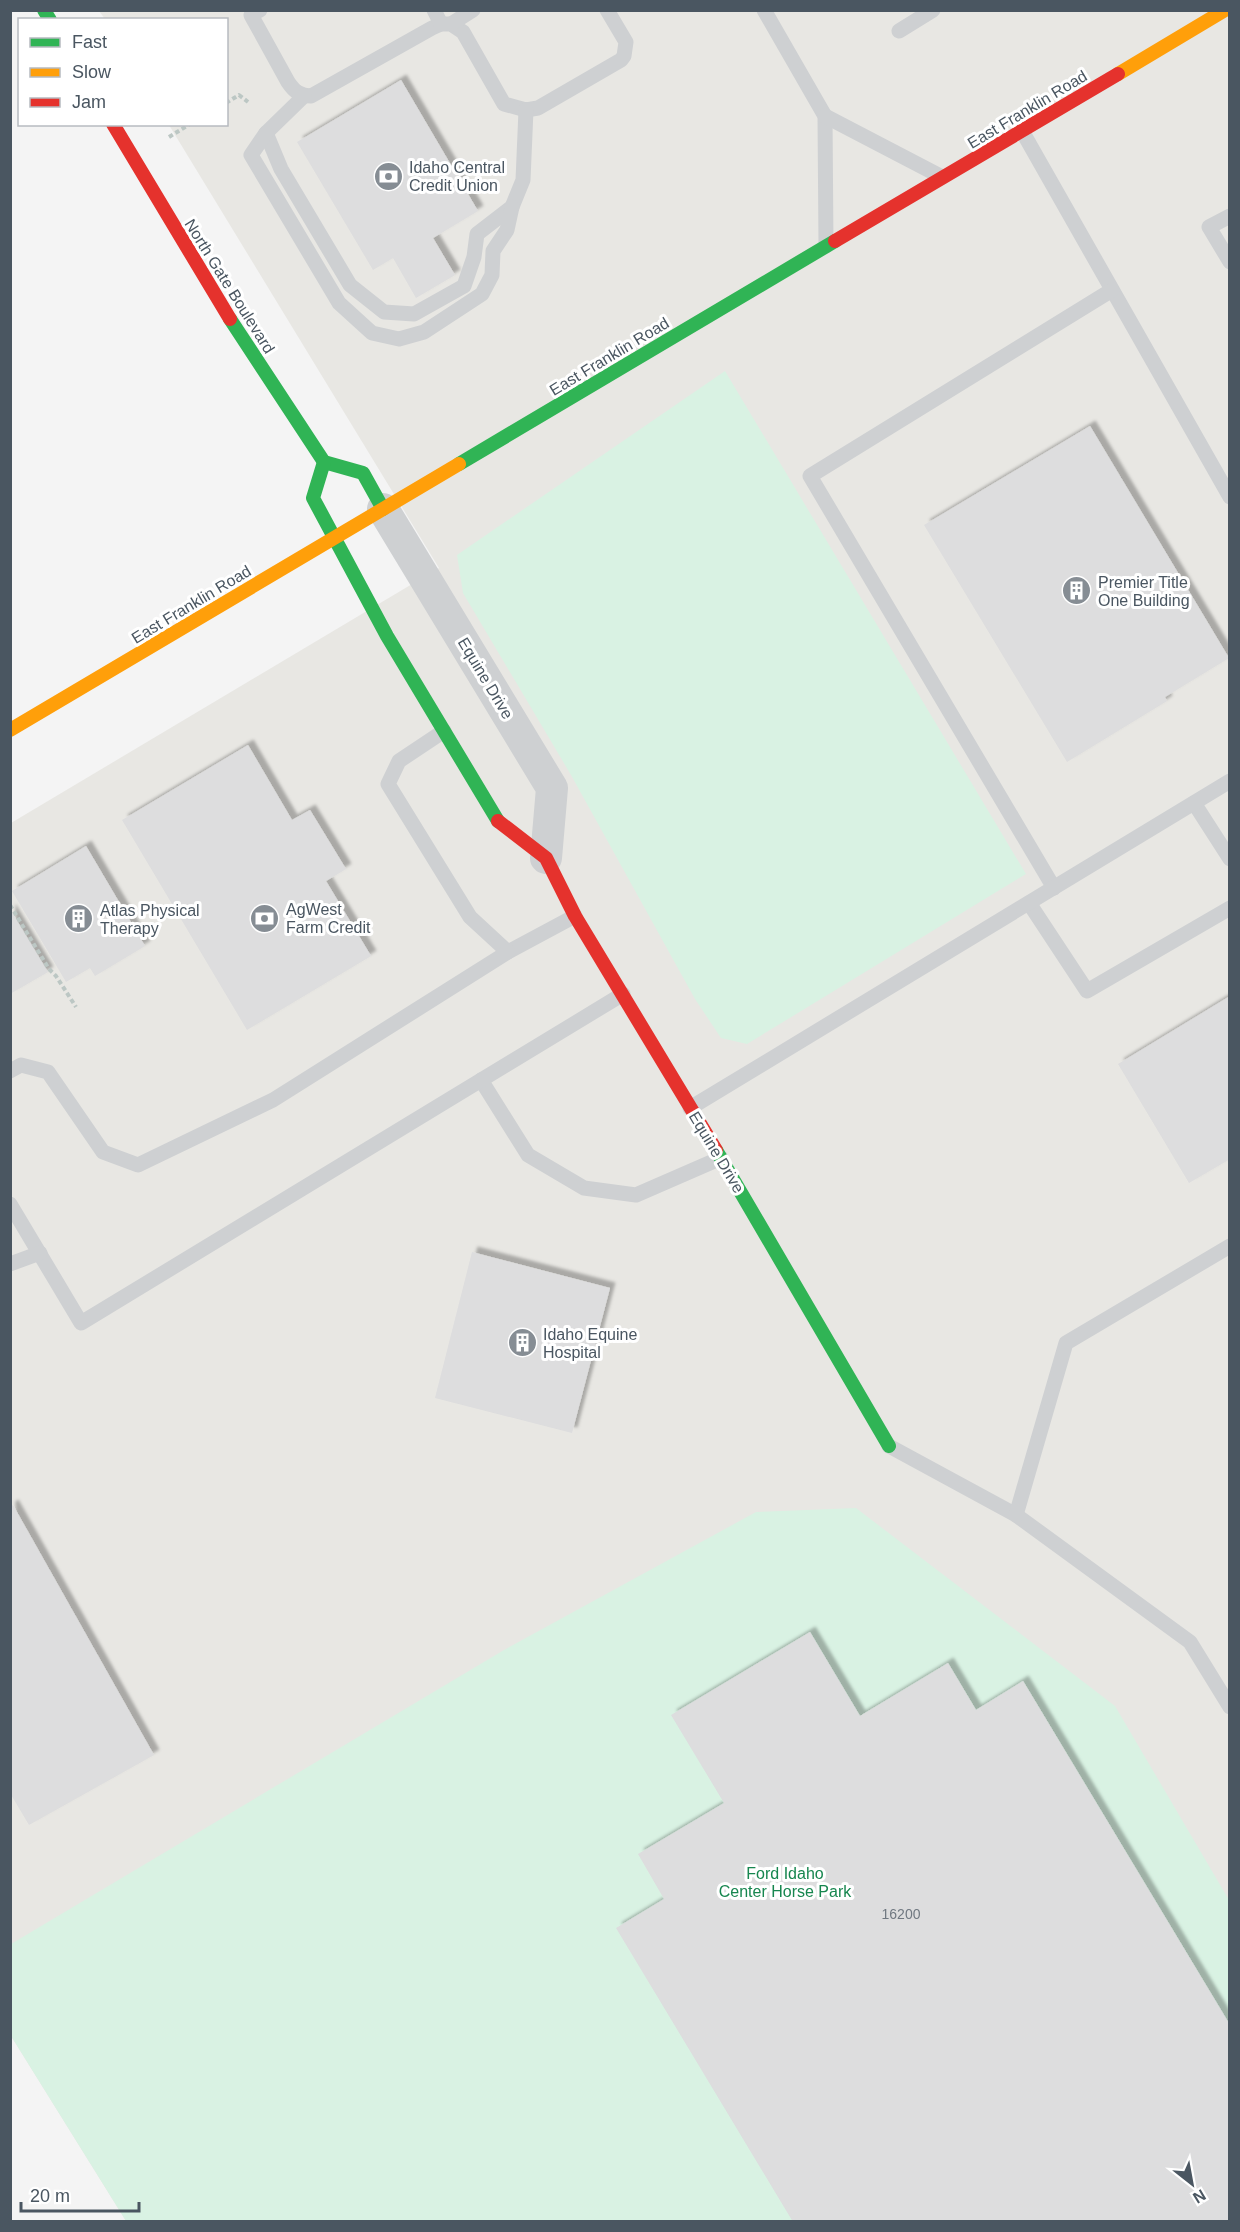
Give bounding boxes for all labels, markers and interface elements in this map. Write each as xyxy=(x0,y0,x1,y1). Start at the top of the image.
legend xyxy=(18,18,228,126)
text: Fast xyxy=(72,32,107,52)
text: Slow xyxy=(72,62,112,82)
street label: East Franklin Road xyxy=(965,67,1090,152)
text: Jam xyxy=(72,92,106,112)
place label: Idaho Central Credit Union xyxy=(409,159,505,194)
bank icon: Idaho Central Credit Union xyxy=(372,160,404,192)
street label: North Gate Boulevard xyxy=(181,216,278,356)
street label: East Franklin Road xyxy=(547,314,672,399)
street label: East Franklin Road xyxy=(129,562,254,647)
place label: Premier Title One Building xyxy=(1098,574,1190,609)
building icon: Premier Title One Building xyxy=(1061,575,1093,607)
street label: Equine Drive xyxy=(455,635,516,722)
place label: AgWest Farm Credit xyxy=(286,901,371,936)
place label: Atlas Physical Therapy xyxy=(100,902,200,937)
bank icon: AgWest Farm Credit xyxy=(249,902,281,934)
building icon: Atlas Physical Therapy xyxy=(63,903,95,935)
street label: Equine Drive xyxy=(686,1109,747,1196)
place label: Idaho Equine Hospital xyxy=(543,1326,637,1361)
building icon: Idaho Equine Hospital xyxy=(506,1327,538,1359)
park label: Ford Idaho Center Horse Park xyxy=(719,1865,852,1900)
house number: 16200 xyxy=(882,1906,921,1922)
north arrow xyxy=(1162,2154,1222,2214)
scale bar xyxy=(21,2175,140,2213)
text: 20 m xyxy=(30,2186,70,2206)
text: N xyxy=(1190,2186,1209,2207)

